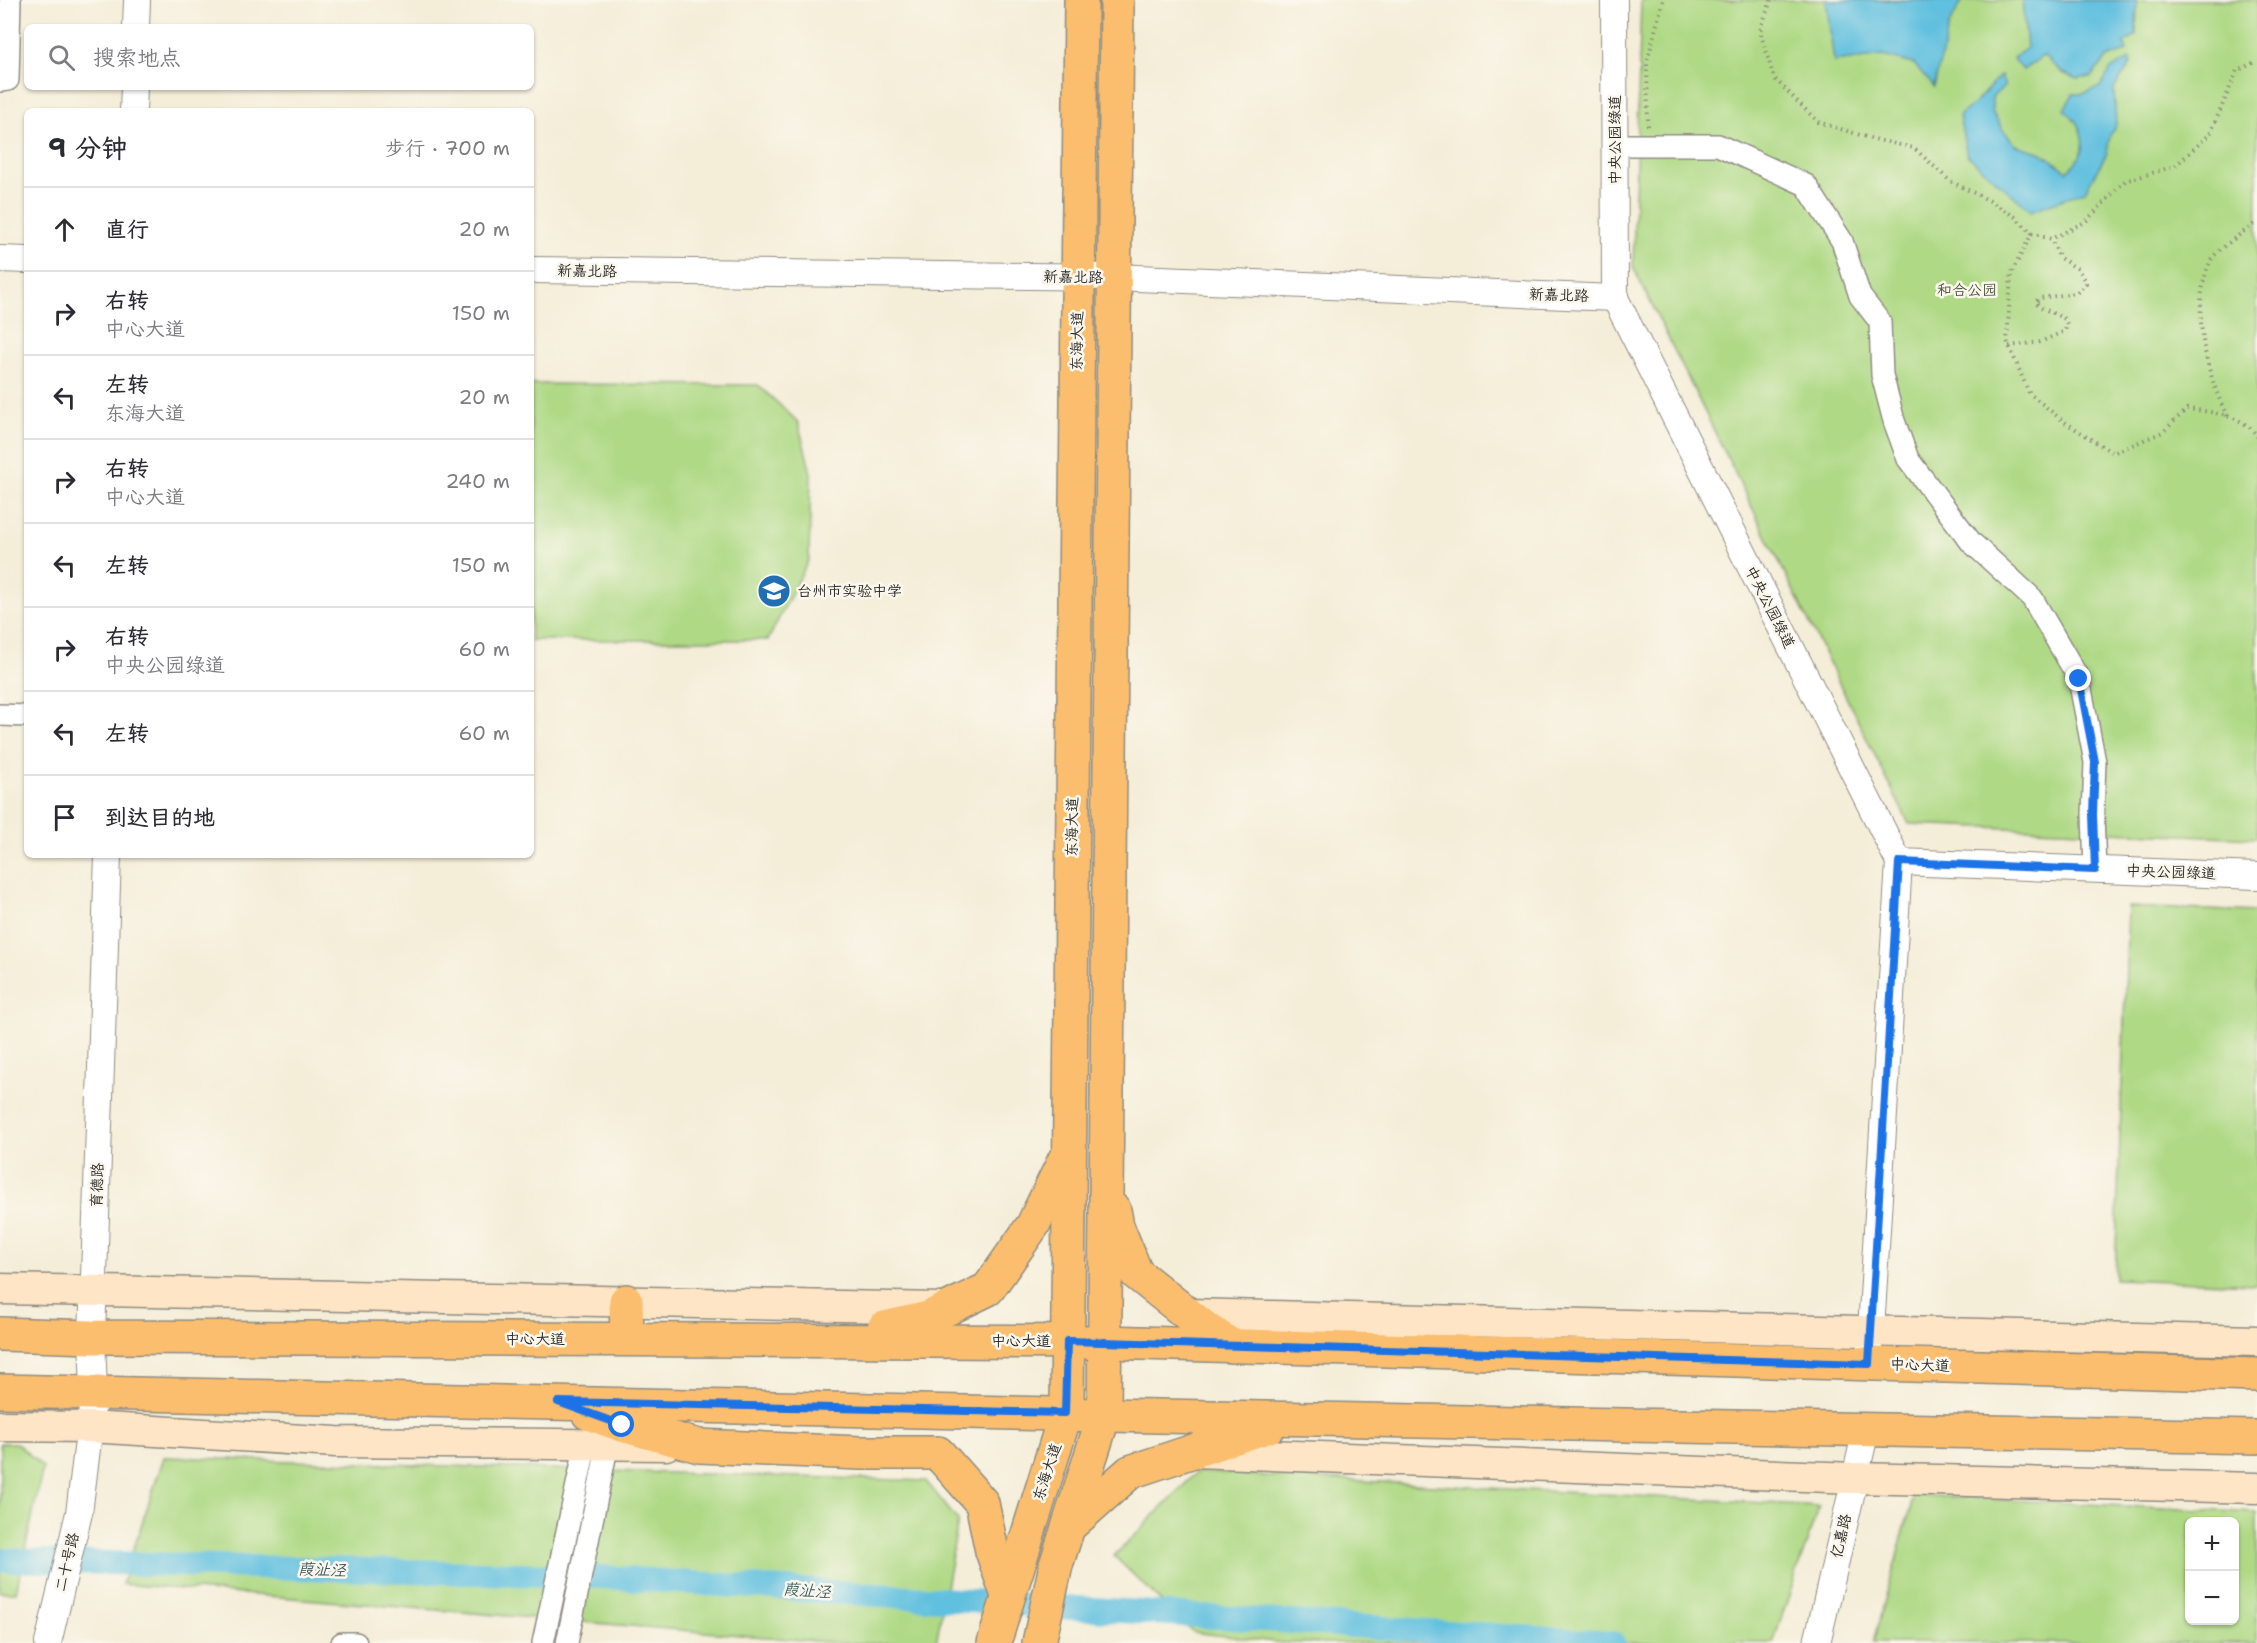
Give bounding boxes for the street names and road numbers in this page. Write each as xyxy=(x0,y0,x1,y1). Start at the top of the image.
street label: 中央公园绿道 xyxy=(1605,95,1625,185)
street label: 新嘉北路 xyxy=(557,260,617,282)
street label: 新嘉北路 xyxy=(1043,266,1103,288)
street label: 新嘉北路 xyxy=(1529,284,1589,306)
street label: 东海大道 xyxy=(1066,311,1088,371)
street label: 中央公园绿道 xyxy=(1741,562,1799,652)
street label: 东海大道 xyxy=(1061,797,1083,857)
street label: 中央公园绿道 xyxy=(2126,860,2216,884)
street label: 育德路 xyxy=(86,1162,108,1208)
street label: 中心大道 xyxy=(505,1329,565,1349)
street label: 中心大道 xyxy=(991,1331,1051,1351)
street label: 中心大道 xyxy=(1890,1354,1950,1376)
street label: 东海大道 xyxy=(1028,1440,1066,1504)
street label: 亿嘉路 xyxy=(1826,1512,1856,1560)
street label: 二十号路 xyxy=(51,1531,83,1593)

